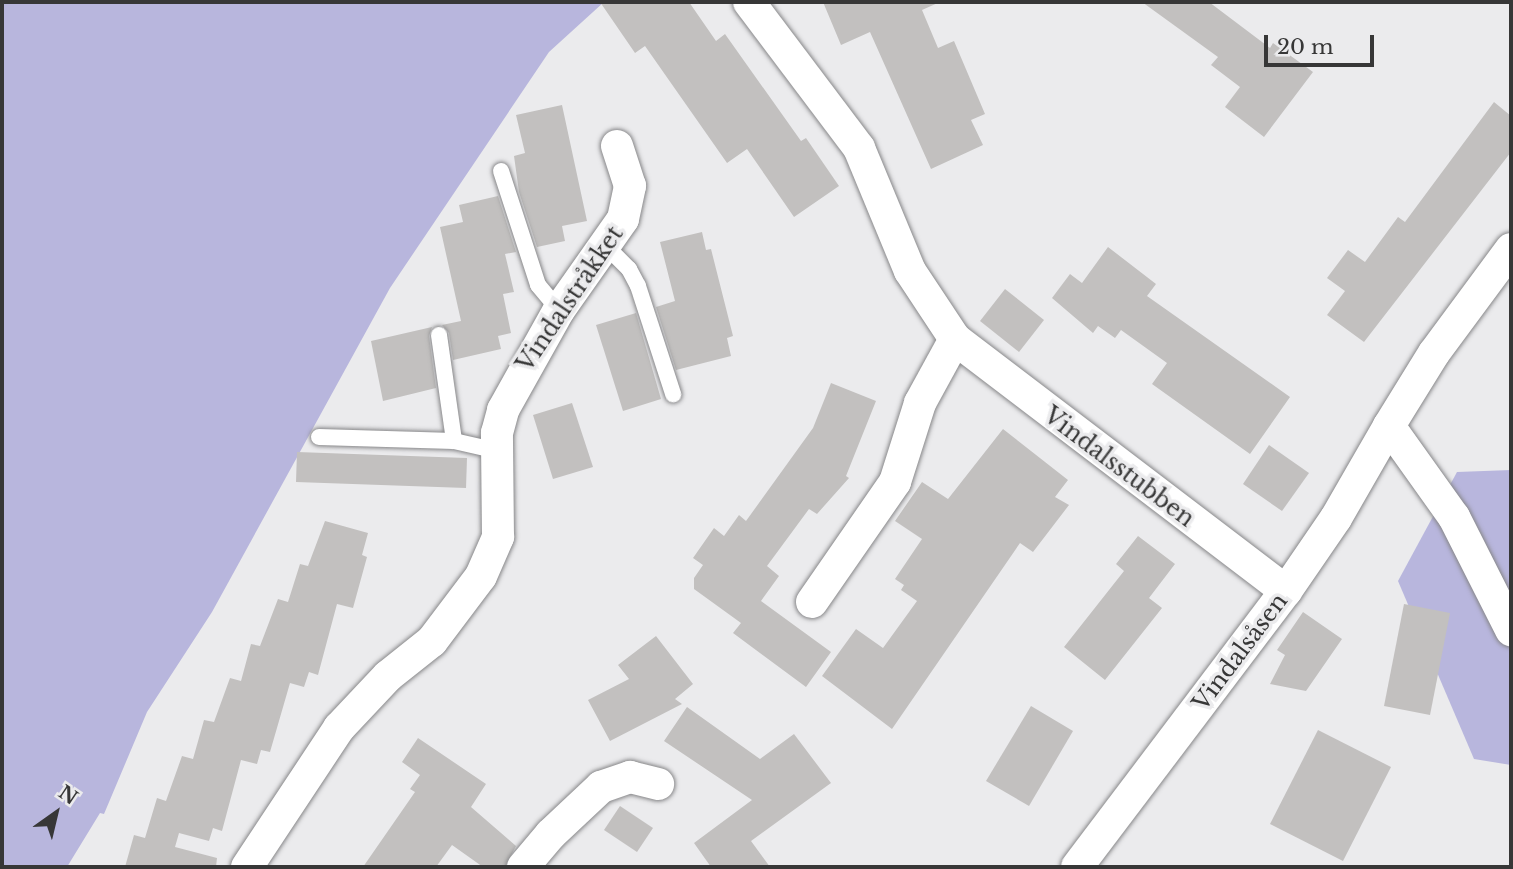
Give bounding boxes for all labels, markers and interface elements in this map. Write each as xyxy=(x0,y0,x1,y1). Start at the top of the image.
scale bar xyxy=(1268,21,1378,65)
text: 20 m xyxy=(1277,34,1334,60)
street label: Vindalstråkket xyxy=(511,221,629,377)
street label: Vindalsstubben xyxy=(1038,401,1200,533)
street label: Vindalsåsen xyxy=(1187,588,1293,716)
north arrow xyxy=(21,778,91,848)
text: N xyxy=(54,781,82,810)

